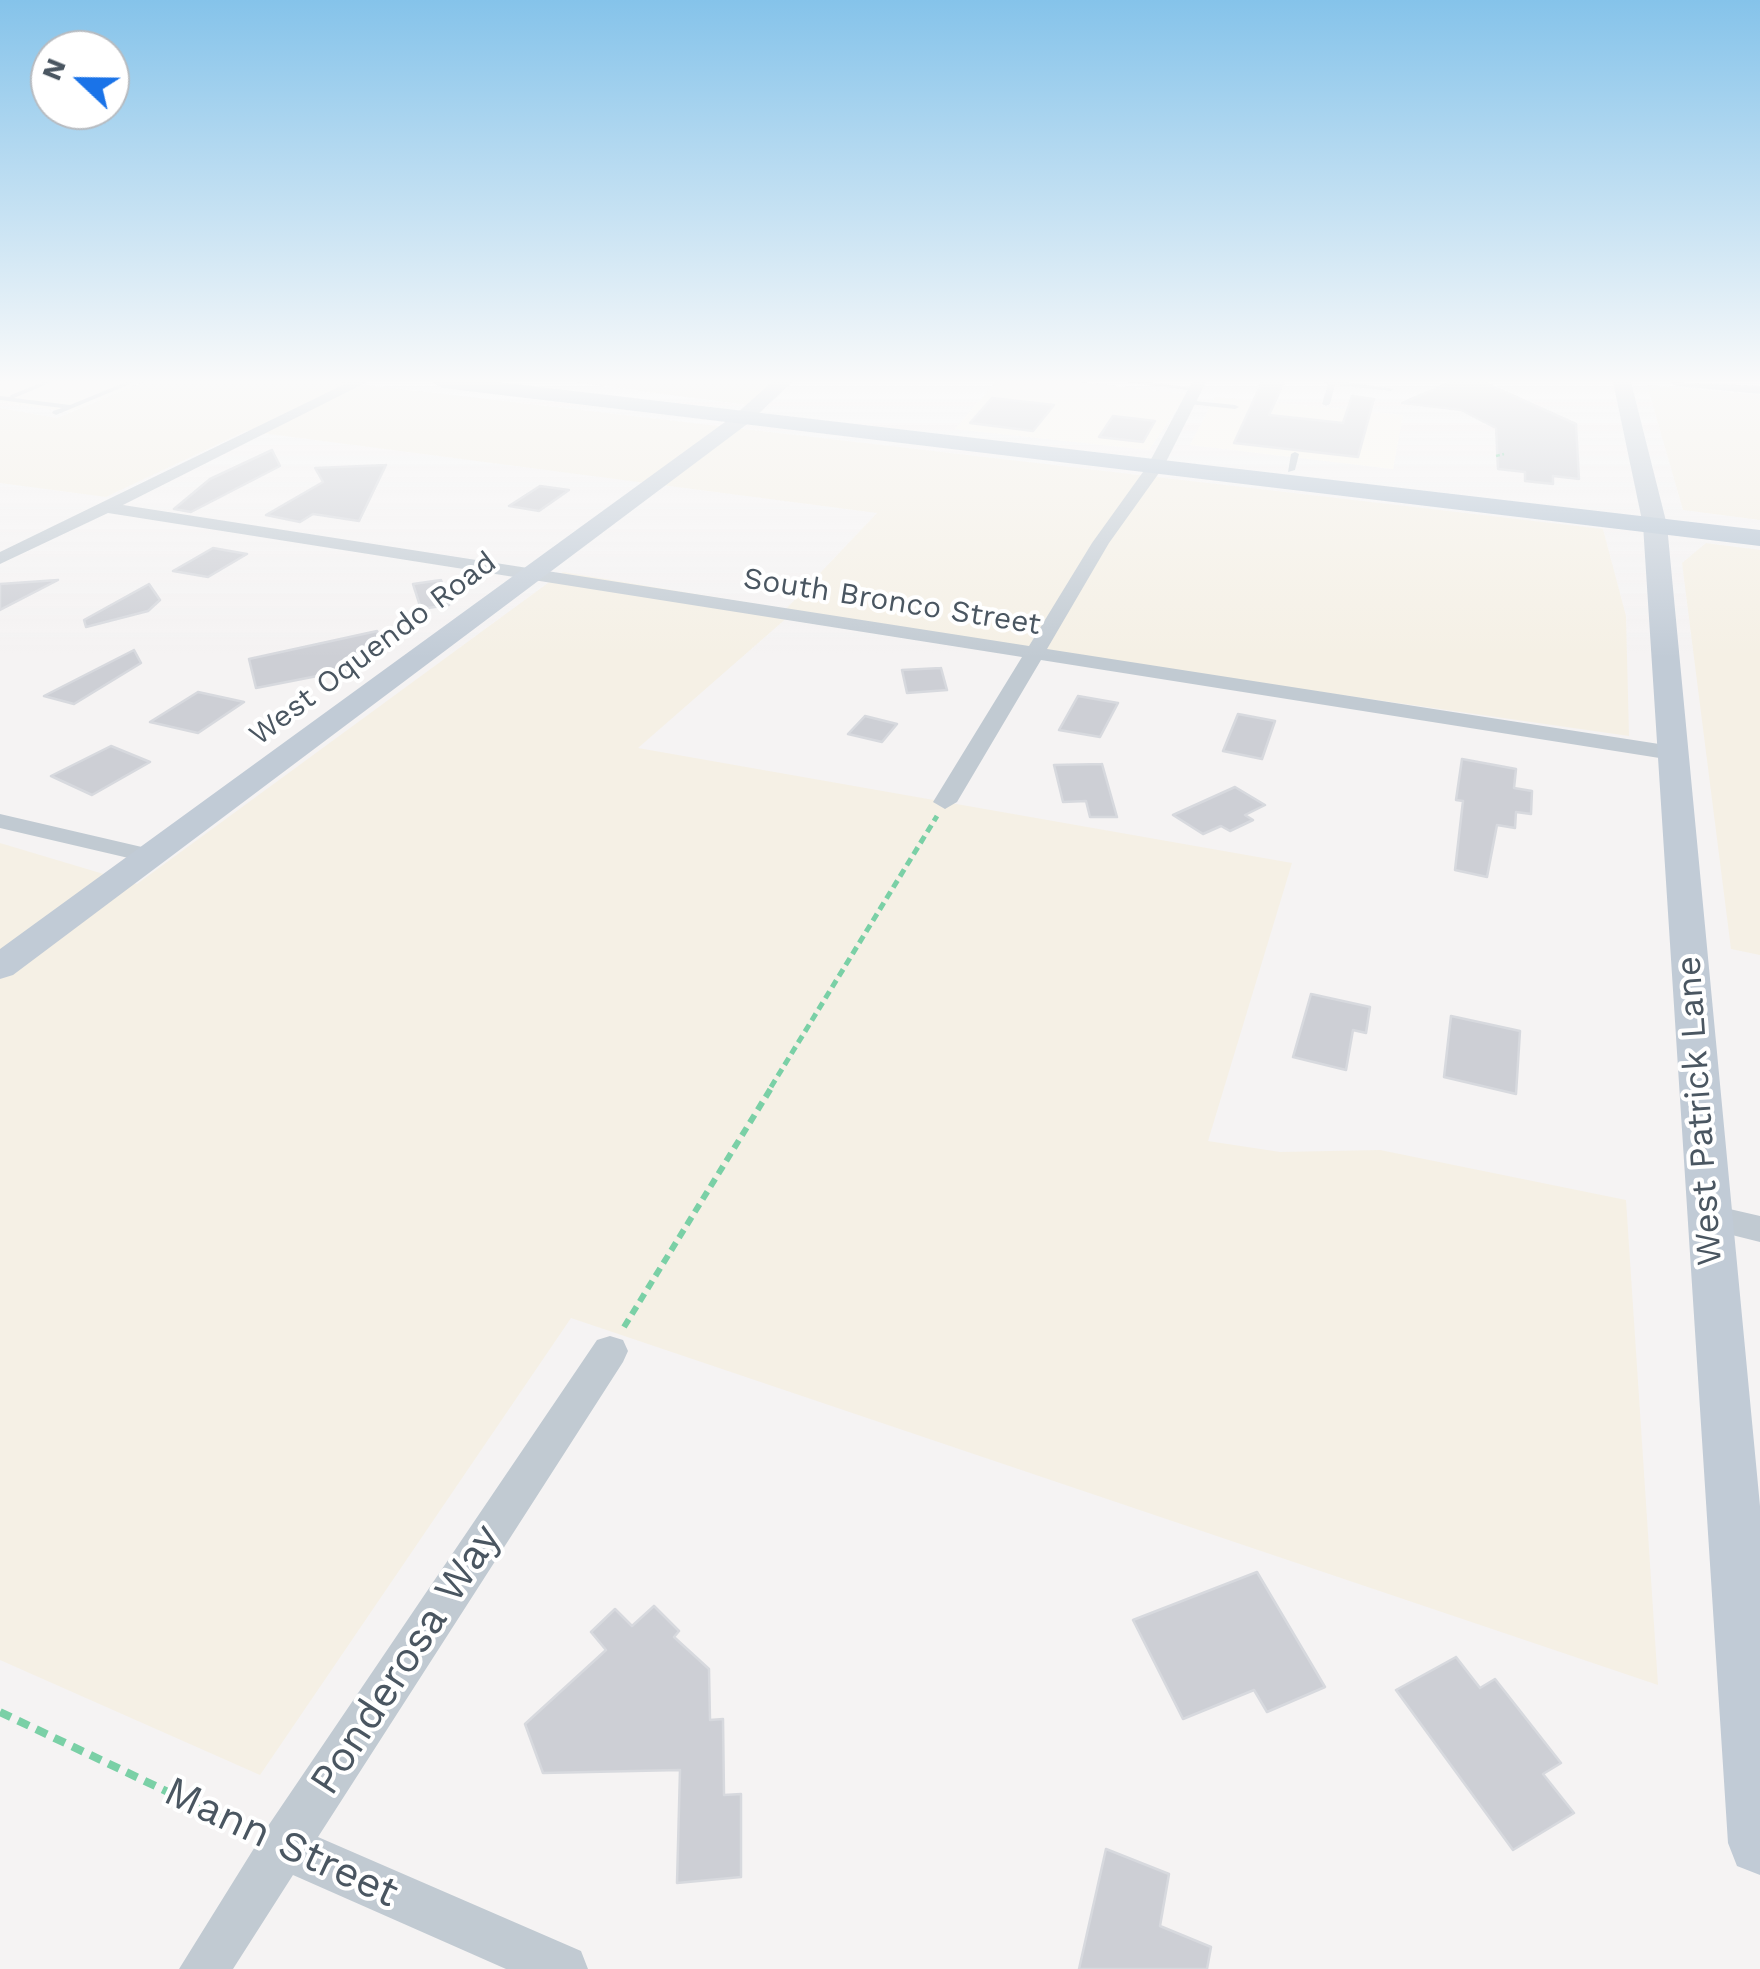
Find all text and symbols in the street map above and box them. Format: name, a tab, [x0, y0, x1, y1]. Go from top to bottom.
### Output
north arrow	[30, 30, 130, 130]
text: N	[34, 54, 73, 85]
street label: West Oquendo Road	[243, 544, 503, 754]
street label: South Bronco Street	[741, 561, 1043, 643]
street label: West Patrick Lane	[1668, 955, 1732, 1267]
street label: Ponderosa Way	[300, 1516, 512, 1804]
street label: Mann Street	[156, 1767, 406, 1919]

